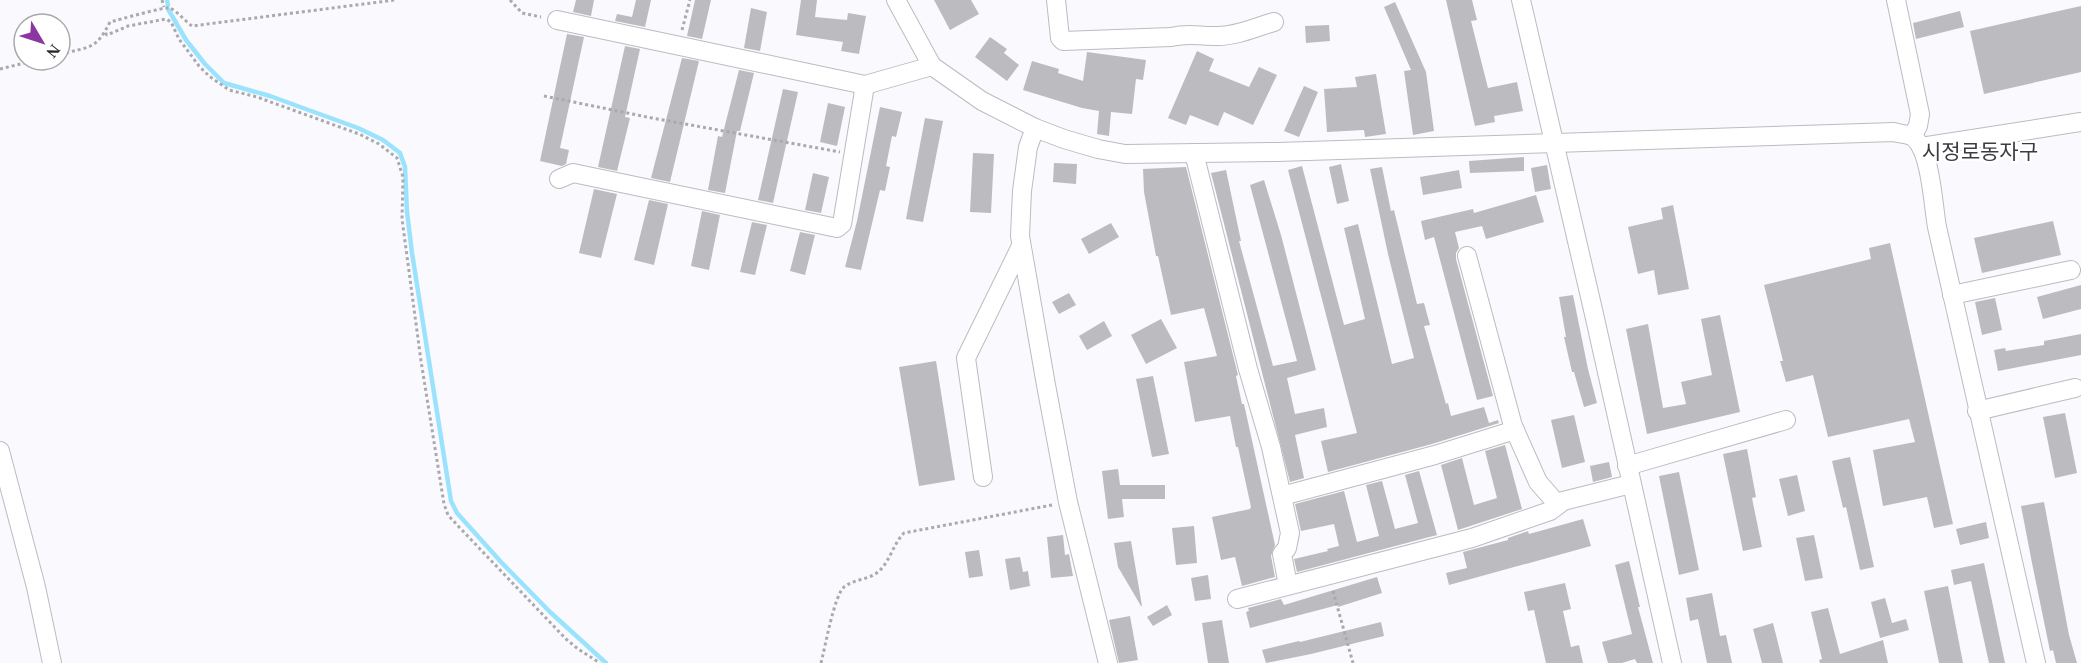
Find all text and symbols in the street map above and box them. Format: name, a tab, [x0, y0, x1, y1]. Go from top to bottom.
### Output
north arrow	[12, 12, 72, 72]
text: N	[43, 41, 64, 61]
district label: 시정로동자구	[1922, 140, 2038, 164]

